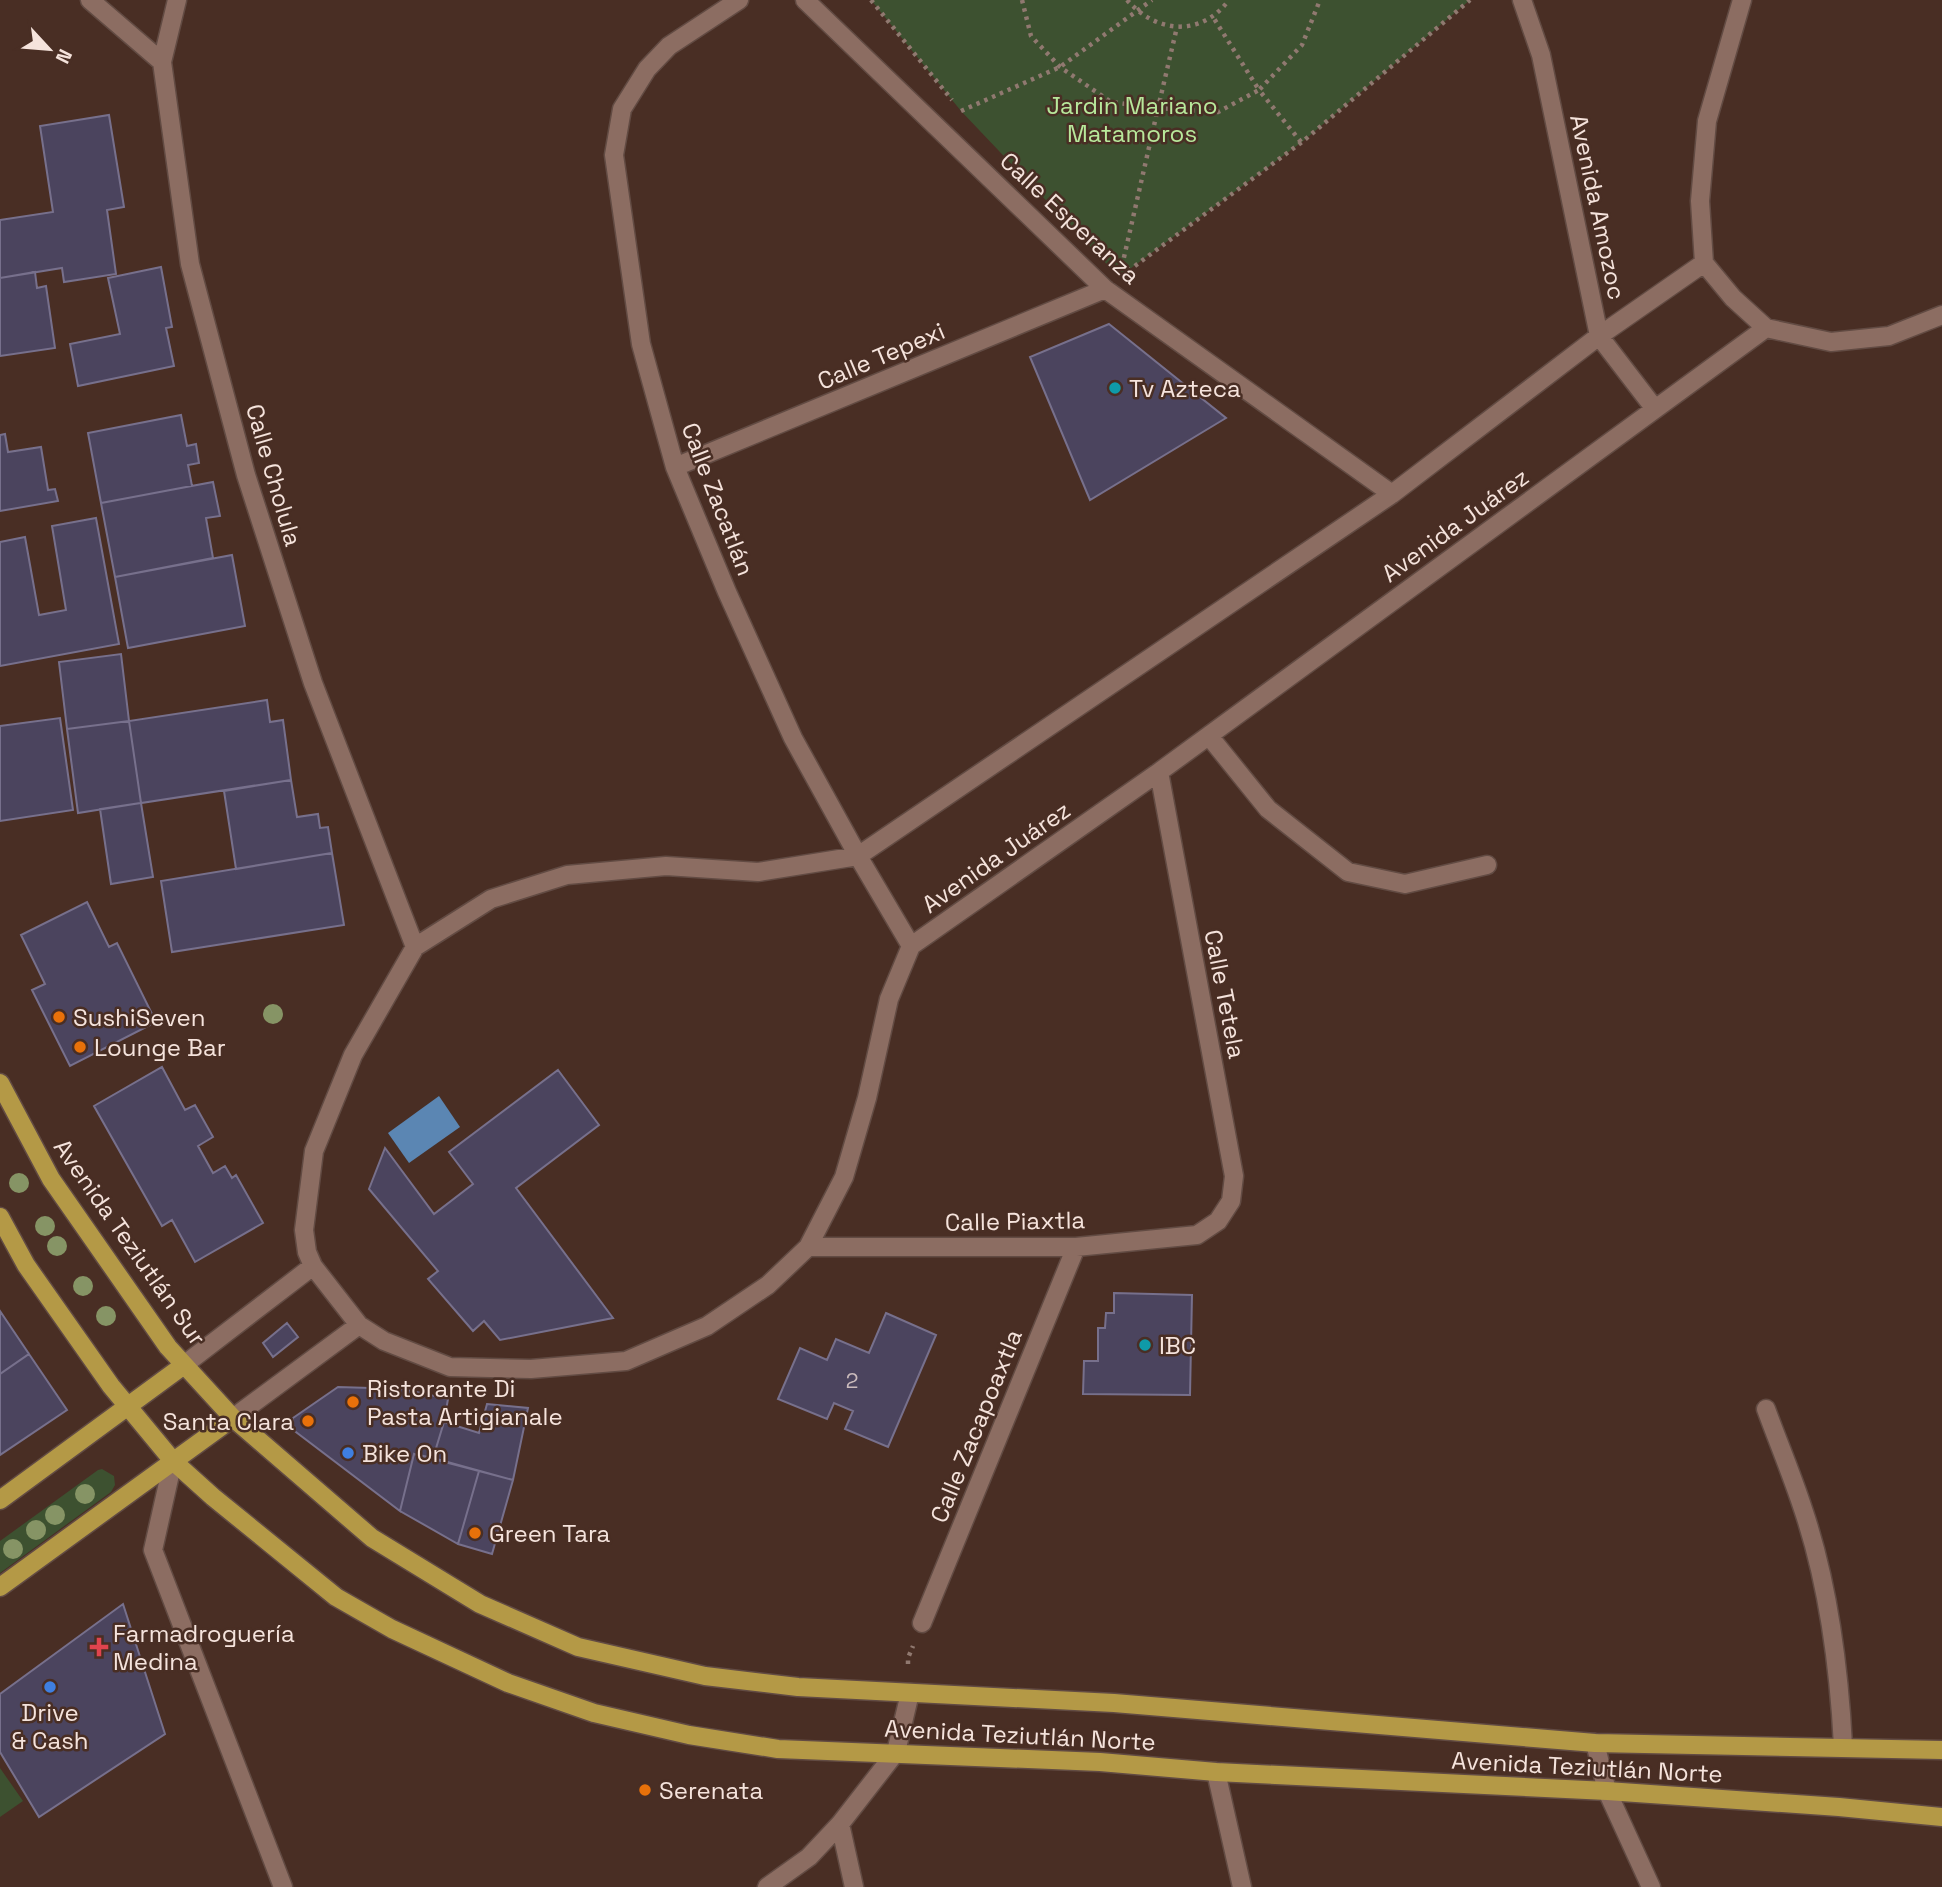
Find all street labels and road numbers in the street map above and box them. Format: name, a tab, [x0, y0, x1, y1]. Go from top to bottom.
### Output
street label: Avenida Amozoc	[1563, 112, 1633, 302]
street label: Calle Esperanza	[993, 145, 1147, 291]
street label: Calle Tepexi	[813, 315, 949, 397]
street label: Calle Cholula	[239, 400, 309, 550]
street label: Calle Zacatlán	[675, 418, 761, 580]
street label: Avenida Juárez	[1375, 461, 1535, 589]
street label: Avenida Juárez	[916, 794, 1076, 920]
street label: Calle Tetela	[1197, 927, 1253, 1061]
street label: Avenida Teziutlán Sur	[47, 1133, 213, 1351]
street label: Calle Piaxtla	[945, 1204, 1086, 1238]
street label: Calle Zacapoaxtla	[923, 1325, 1029, 1527]
street label: Avenida Teziutlán Norte	[884, 1712, 1156, 1758]
street label: Avenida Teziutlán Norte	[1451, 1744, 1723, 1790]

